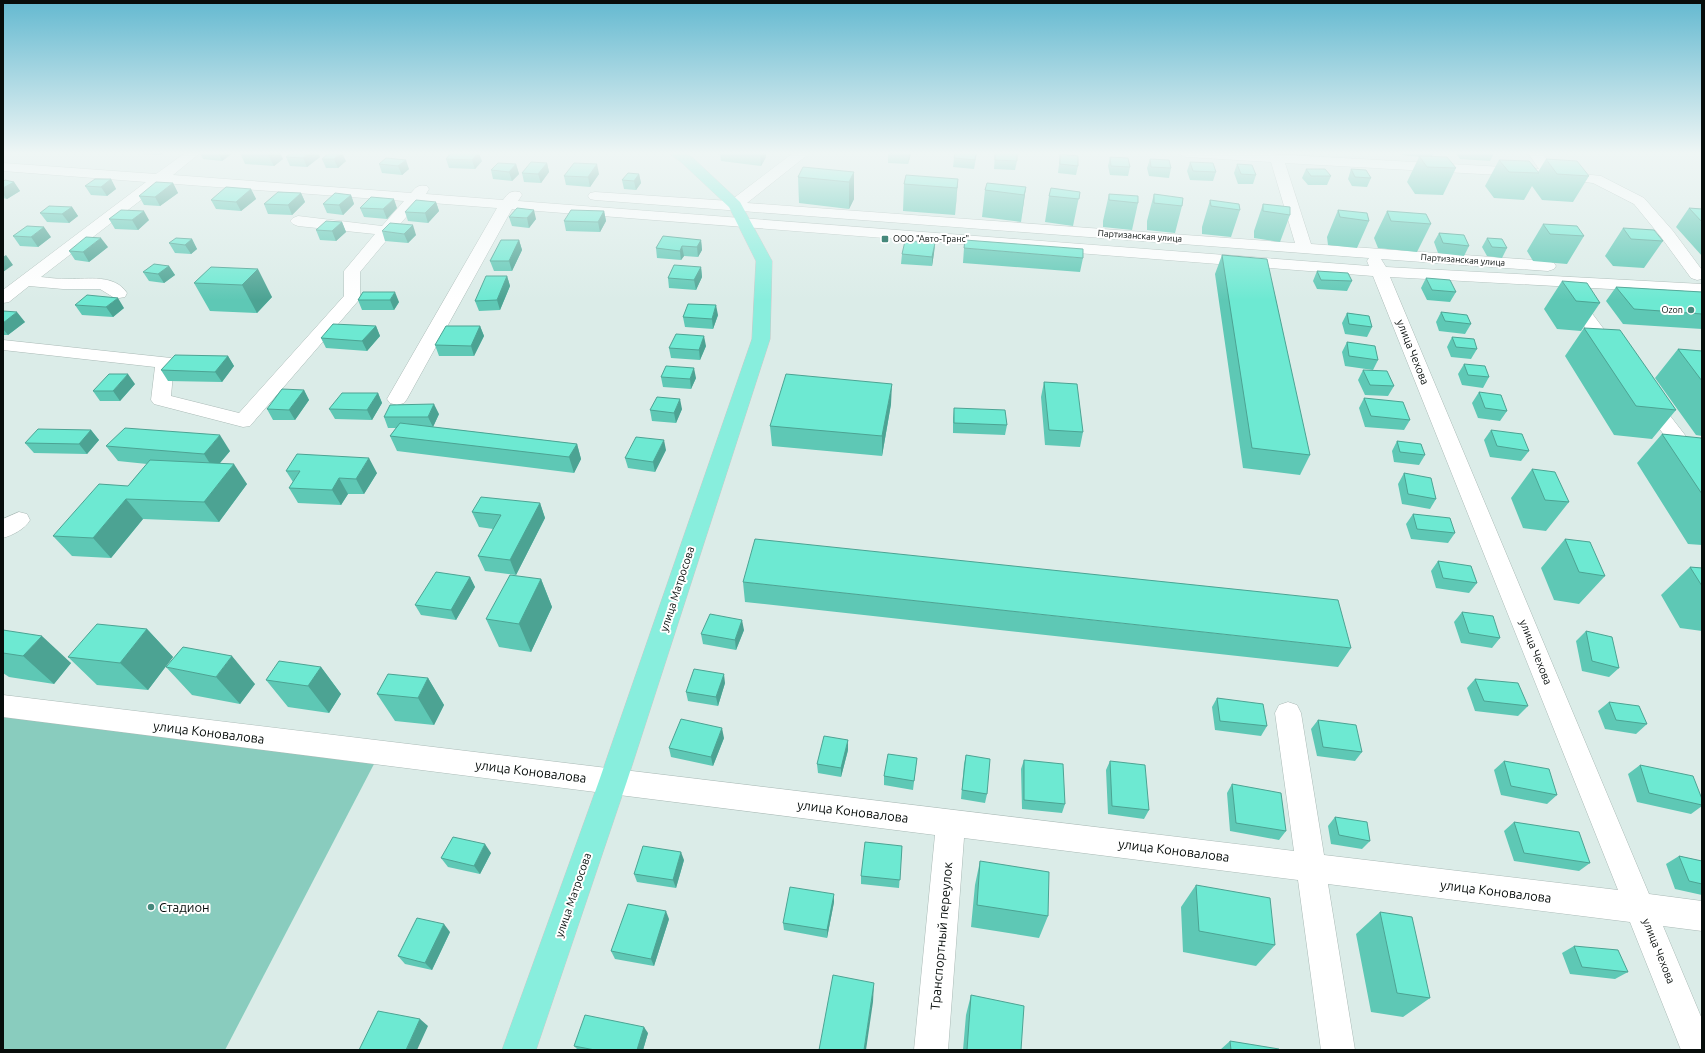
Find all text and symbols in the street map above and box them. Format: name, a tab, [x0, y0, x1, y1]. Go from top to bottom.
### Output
street label: Партизанская улица	[1097, 228, 1183, 244]
marker: ООО "Авто-Транс"	[880, 234, 890, 244]
place label: ООО "Авто-Транс"	[893, 234, 969, 244]
street label: Партизанская улица	[1420, 252, 1506, 268]
place label: Ozon	[1662, 305, 1683, 315]
marker: Ozon	[1686, 305, 1696, 315]
street label: улица Чехова	[1395, 318, 1431, 386]
street label: улица Матросова	[658, 545, 696, 633]
street label: улица Чехова	[1518, 618, 1554, 686]
street label: улица Коновалова	[153, 718, 265, 746]
street label: улица Коновалова	[475, 757, 587, 785]
street label: улица Коновалова	[797, 797, 909, 825]
street label: улица Коновалова	[1118, 836, 1230, 864]
street label: улица Матросова	[553, 851, 593, 939]
street label: Транспортный переулок	[928, 861, 954, 1011]
street label: улица Коновалова	[1440, 877, 1552, 905]
place label: Стадион	[159, 900, 210, 914]
marker: Стадион	[146, 902, 156, 912]
street label: улица Чехова	[1641, 917, 1677, 985]

